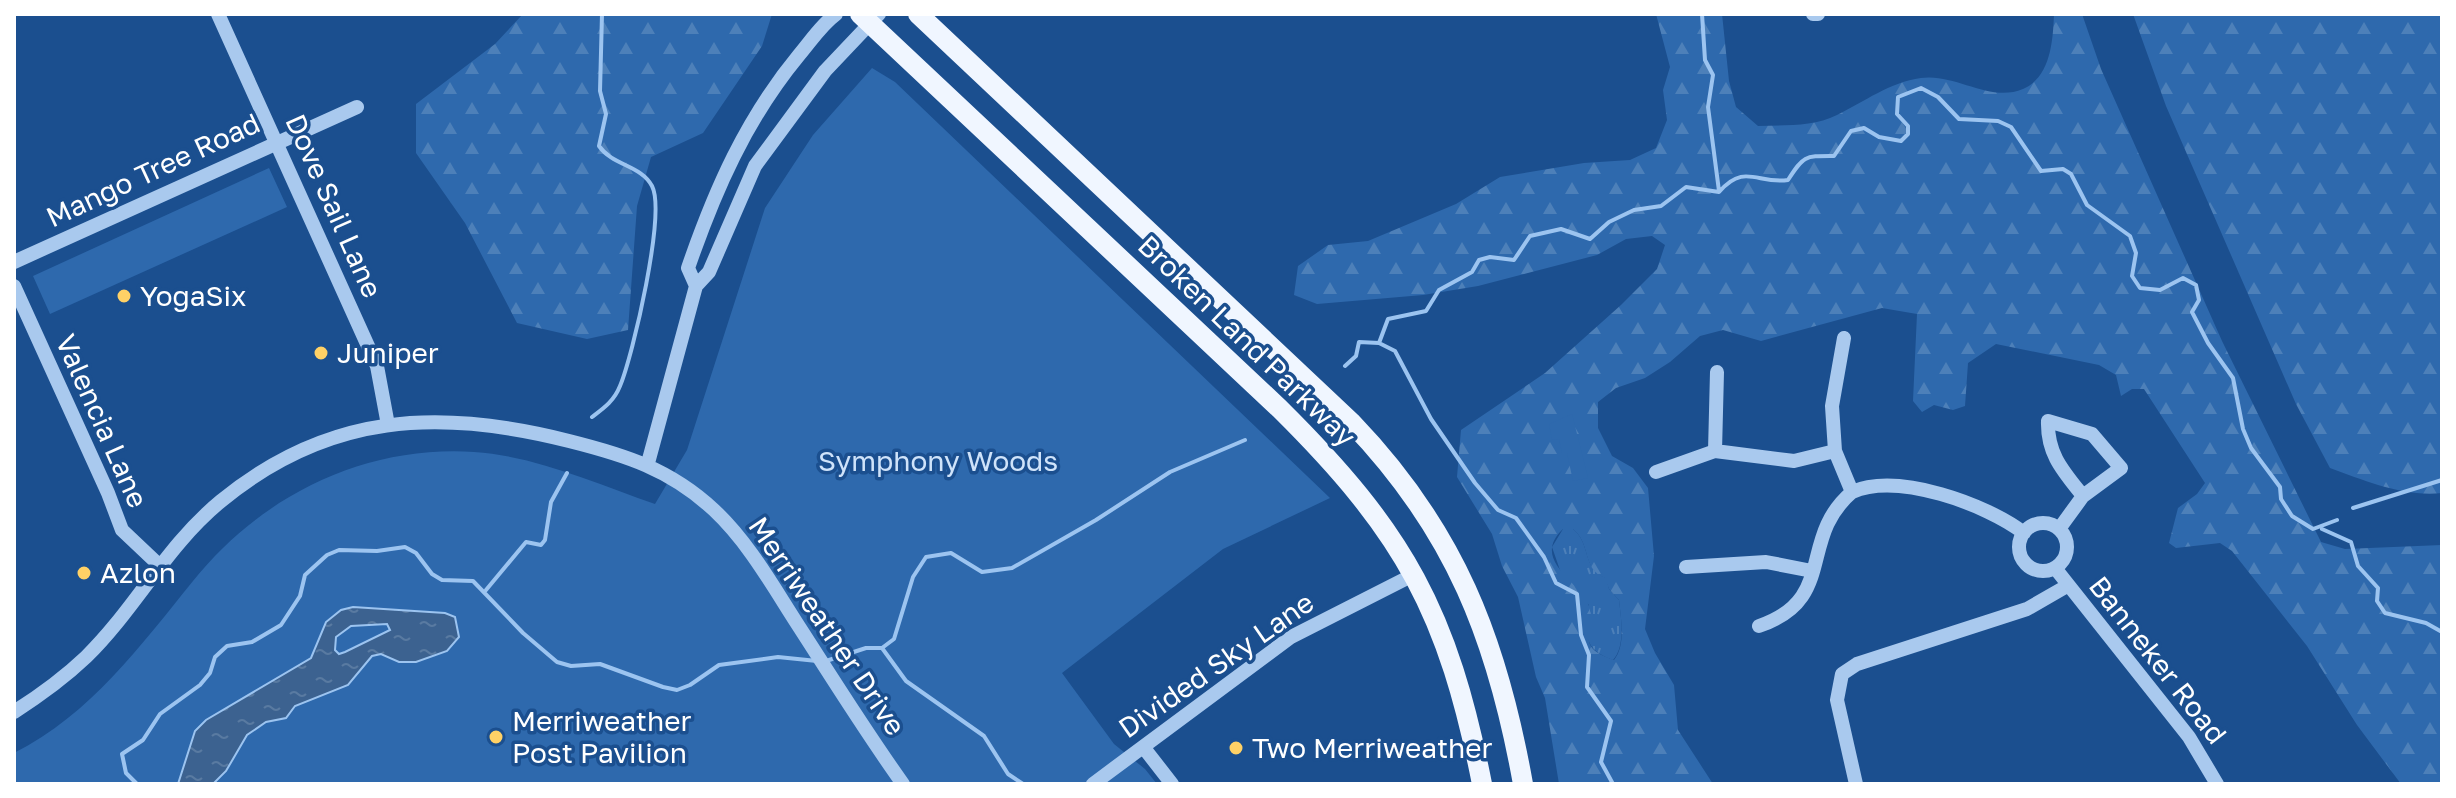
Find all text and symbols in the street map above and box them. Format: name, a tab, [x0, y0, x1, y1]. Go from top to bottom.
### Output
street label: Mango Tree Road	[41, 106, 265, 233]
street label: Dove Sail Lane	[279, 109, 390, 302]
street label: Broken Land Parkway	[1132, 228, 1363, 453]
place label: YogaSix	[140, 279, 246, 312]
marker: YogaSix	[115, 287, 133, 305]
street label: Valencia Lane	[50, 329, 155, 513]
place label: Juniper	[337, 336, 439, 369]
marker: Juniper	[312, 344, 330, 362]
park label: Symphony Woods	[818, 444, 1058, 477]
street label: Merriweather Drive	[742, 510, 913, 741]
place label: Azlon	[100, 556, 176, 589]
marker: Azlon	[75, 564, 93, 582]
street label: Banneker Road	[2083, 569, 2234, 750]
street label: Divided Sky Lane	[1112, 585, 1319, 744]
place label: Merriweather Post Pavilion	[512, 704, 692, 769]
marker: Merriweather Post Pavilion	[487, 728, 505, 746]
place label: Two Merriweather	[1252, 731, 1493, 764]
marker: Two Merriweather	[1227, 739, 1245, 757]

